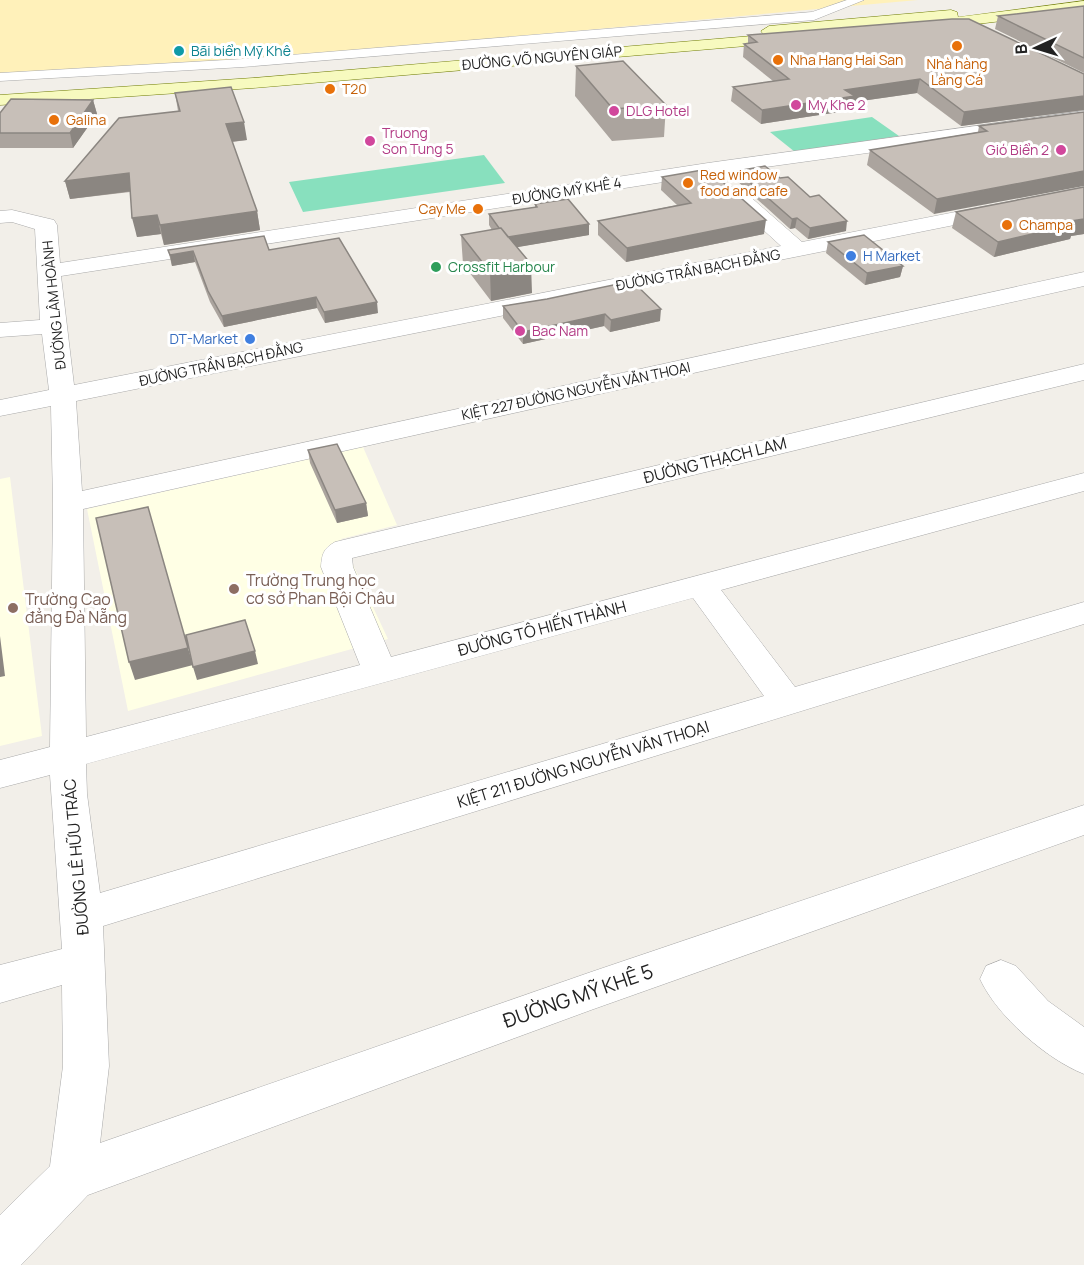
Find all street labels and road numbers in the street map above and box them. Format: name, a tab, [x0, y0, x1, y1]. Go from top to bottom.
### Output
street label: ĐƯỜNG VÕ NGUYÊN GIÁP	[461, 41, 623, 74]
street label: ĐƯỜNG MỸ KHÊ 4	[511, 172, 623, 209]
street label: ĐƯỜNG LÂM HOÀNH	[37, 240, 70, 370]
street label: ĐƯỜNG TRẦN BẠCH ĐẰNG	[614, 243, 782, 295]
street label: ĐƯỜNG TRẦN BẠCH ĐẰNG	[137, 336, 305, 390]
street label: KIỆT 227 ĐƯỜNG NGUYỄN VĂN THOẠI	[459, 356, 692, 424]
street label: ĐƯỜNG THẠCH LAM	[641, 432, 789, 488]
street label: ĐƯỜNG TÔ HIẾN THÀNH	[455, 594, 629, 661]
street label: KIỆT 211 ĐƯỜNG NGUYỄN VĂN THOẠI	[454, 714, 712, 813]
street label: ĐƯỜNG LÊ HỮU TRÁC	[58, 778, 94, 936]
street label: ĐƯỜNG MỸ KHÊ 5	[499, 957, 657, 1034]

